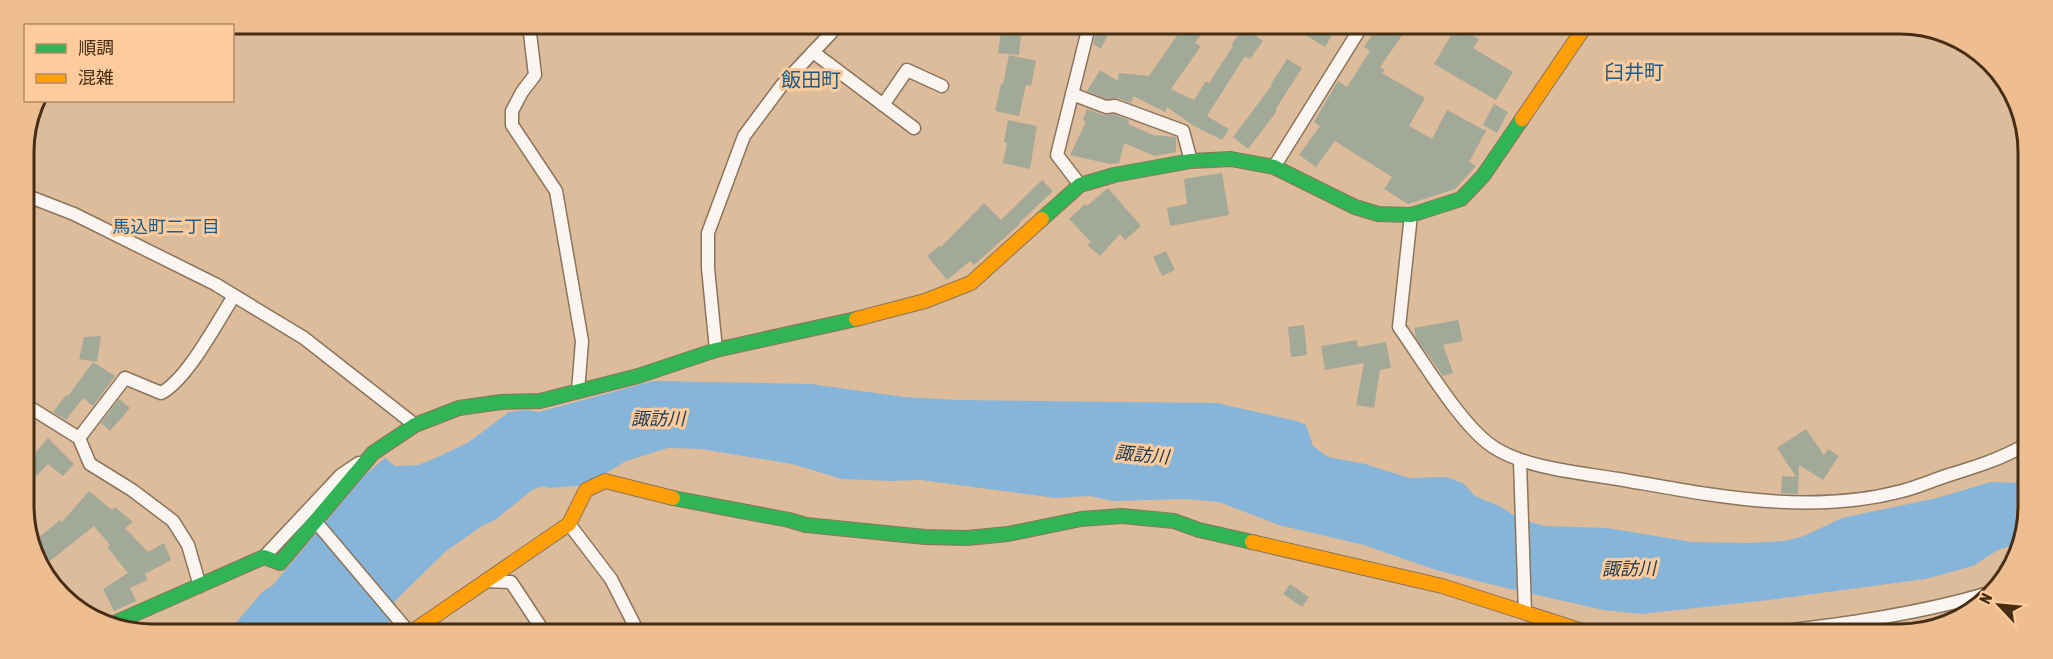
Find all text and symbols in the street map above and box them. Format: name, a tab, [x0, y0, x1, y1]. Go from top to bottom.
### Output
legend	[24, 24, 234, 102]
text: 順調	[78, 37, 114, 58]
district label: 臼井町	[1604, 60, 1664, 83]
text: 混雑	[78, 67, 114, 88]
district label: 飯田町	[781, 68, 841, 91]
district label: 馬込町二丁目	[112, 216, 220, 237]
water label: 諏訪川	[631, 408, 687, 429]
water label: 諏訪川	[1114, 442, 1172, 467]
water label: 諏訪川	[1602, 557, 1658, 579]
north arrow	[1969, 575, 2029, 635]
text: N	[1975, 590, 1996, 607]

